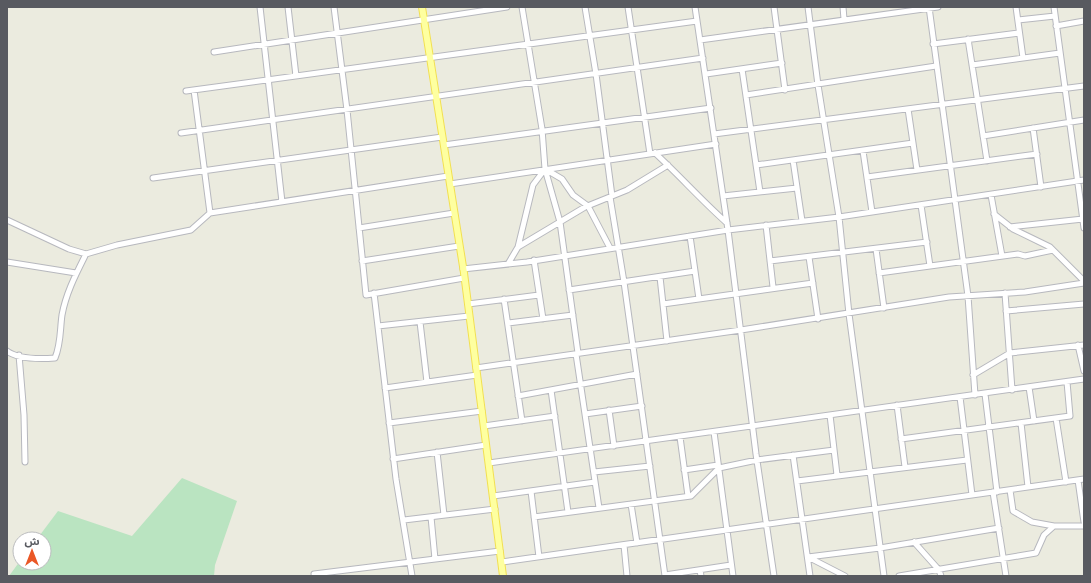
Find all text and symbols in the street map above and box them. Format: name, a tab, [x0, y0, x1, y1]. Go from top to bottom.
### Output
north arrow	[12, 531, 52, 571]
text: ش	[24, 533, 40, 548]

